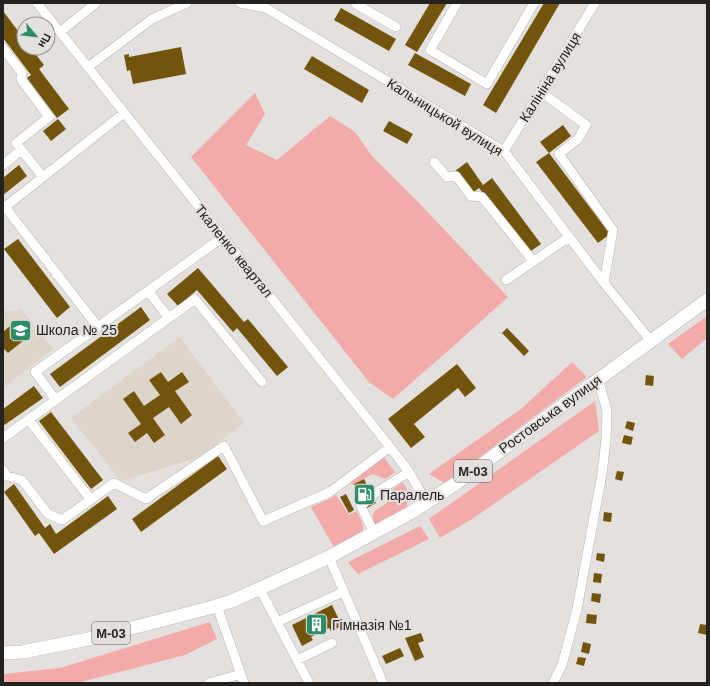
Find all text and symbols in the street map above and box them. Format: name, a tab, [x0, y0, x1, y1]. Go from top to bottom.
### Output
north arrow	[16, 16, 56, 56]
street label: Калініна вулиця	[516, 29, 584, 125]
text: Пн	[36, 31, 54, 50]
street label: Кальницькой вулиця	[384, 75, 506, 159]
street label: Ткаленко квартал	[192, 201, 276, 301]
school or university icon: Школа № 25	[7, 317, 33, 343]
place label: Школа № 25	[36, 322, 117, 338]
street label: Ростовська вулиця	[496, 371, 604, 457]
road number: М-03	[454, 460, 492, 482]
fuel station icon: Паралель	[352, 482, 378, 508]
place label: Паралель	[380, 487, 444, 503]
building icon: Гімназія №1	[304, 612, 330, 638]
place label: Гімназія №1	[332, 617, 412, 633]
road number: М-03	[92, 622, 130, 644]

